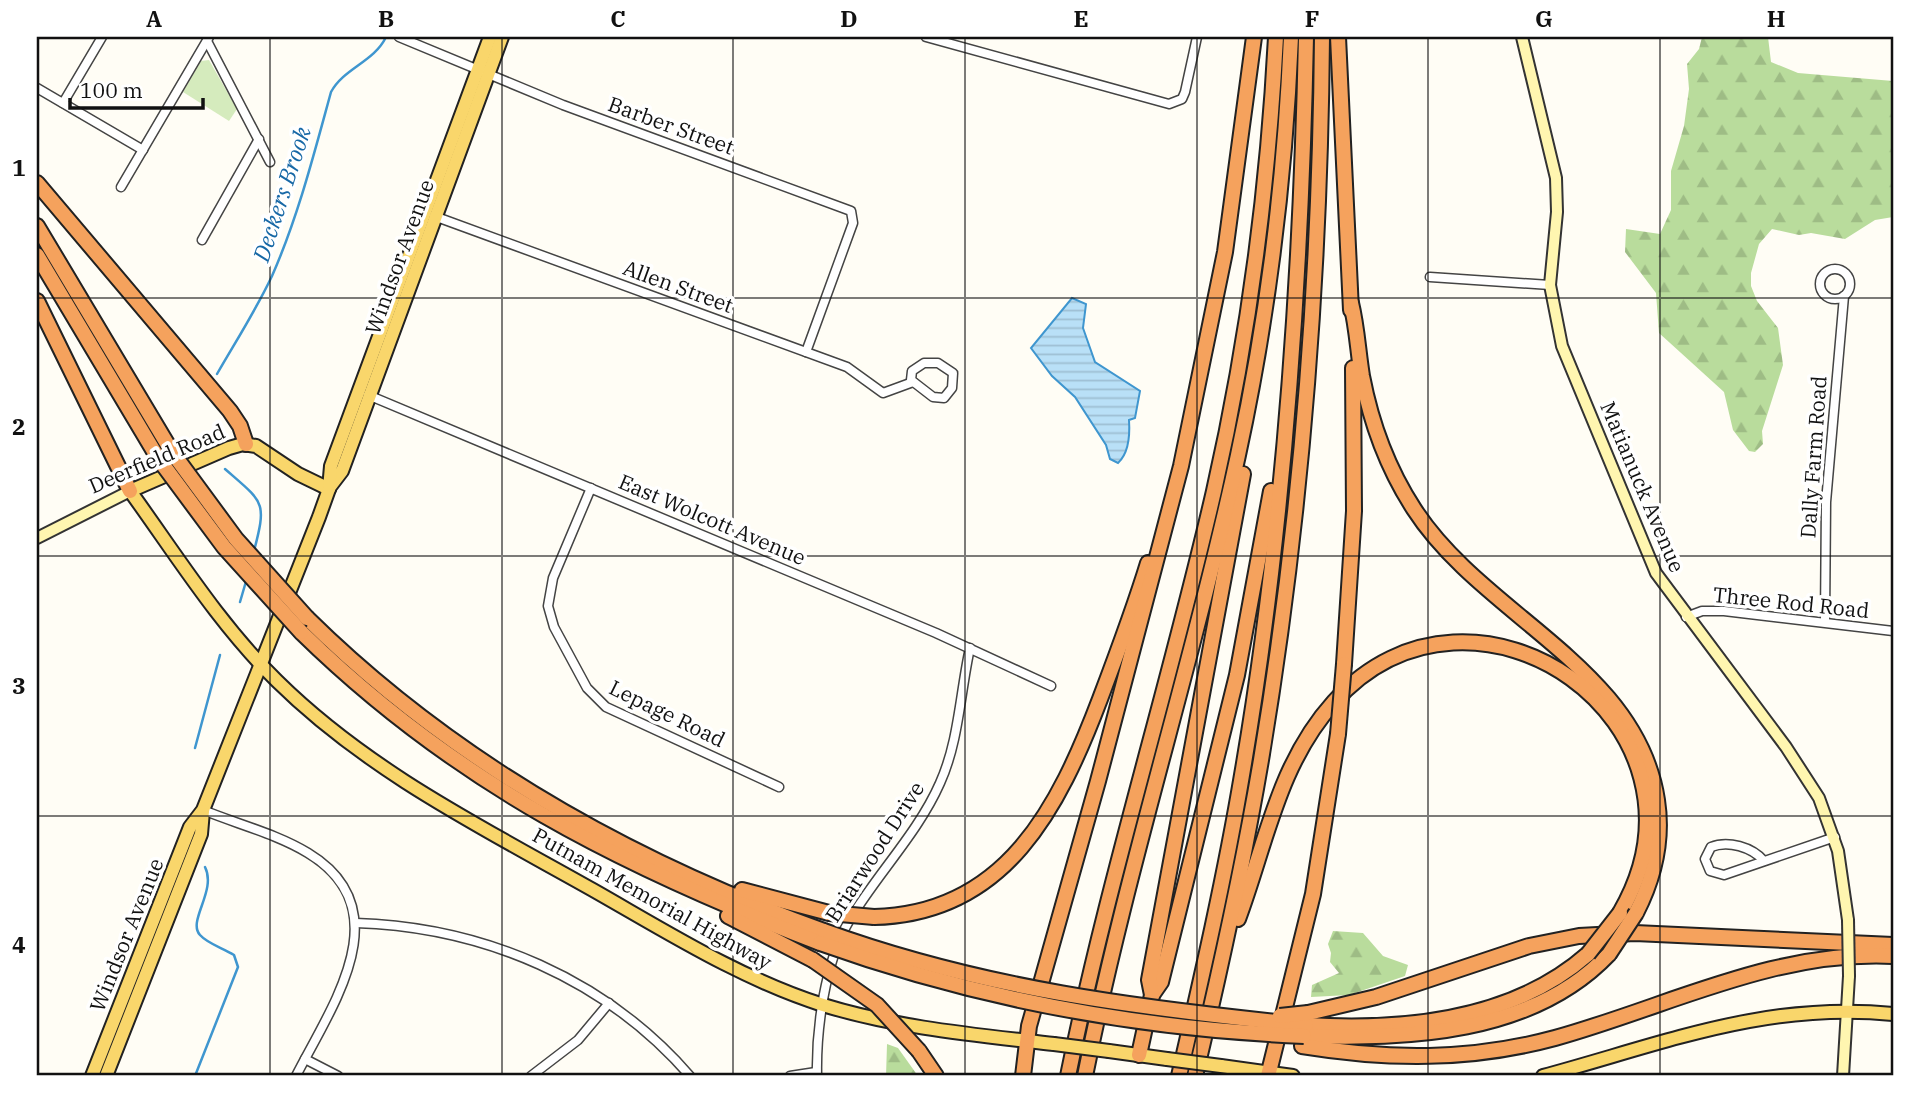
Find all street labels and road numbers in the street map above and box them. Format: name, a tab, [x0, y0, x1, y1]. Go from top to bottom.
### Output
street label: Barber Street	[605, 89, 738, 161]
street label: Windsor Avenue	[358, 175, 440, 338]
street label: Allen Street	[619, 253, 737, 319]
street label: Dally Farm Road	[1793, 374, 1833, 539]
street label: Matianuck Avenue	[1594, 397, 1692, 576]
street label: Deerfield Road	[84, 417, 229, 499]
street label: East Wolcott Avenue	[615, 467, 810, 571]
street label: Three Rod Road	[1712, 580, 1871, 624]
street label: Lepage Road	[605, 673, 730, 753]
street label: Briarwood Drive	[818, 776, 930, 927]
street label: Putnam Memorial Highway	[528, 821, 778, 976]
street label: Windsor Avenue	[83, 854, 170, 1015]

